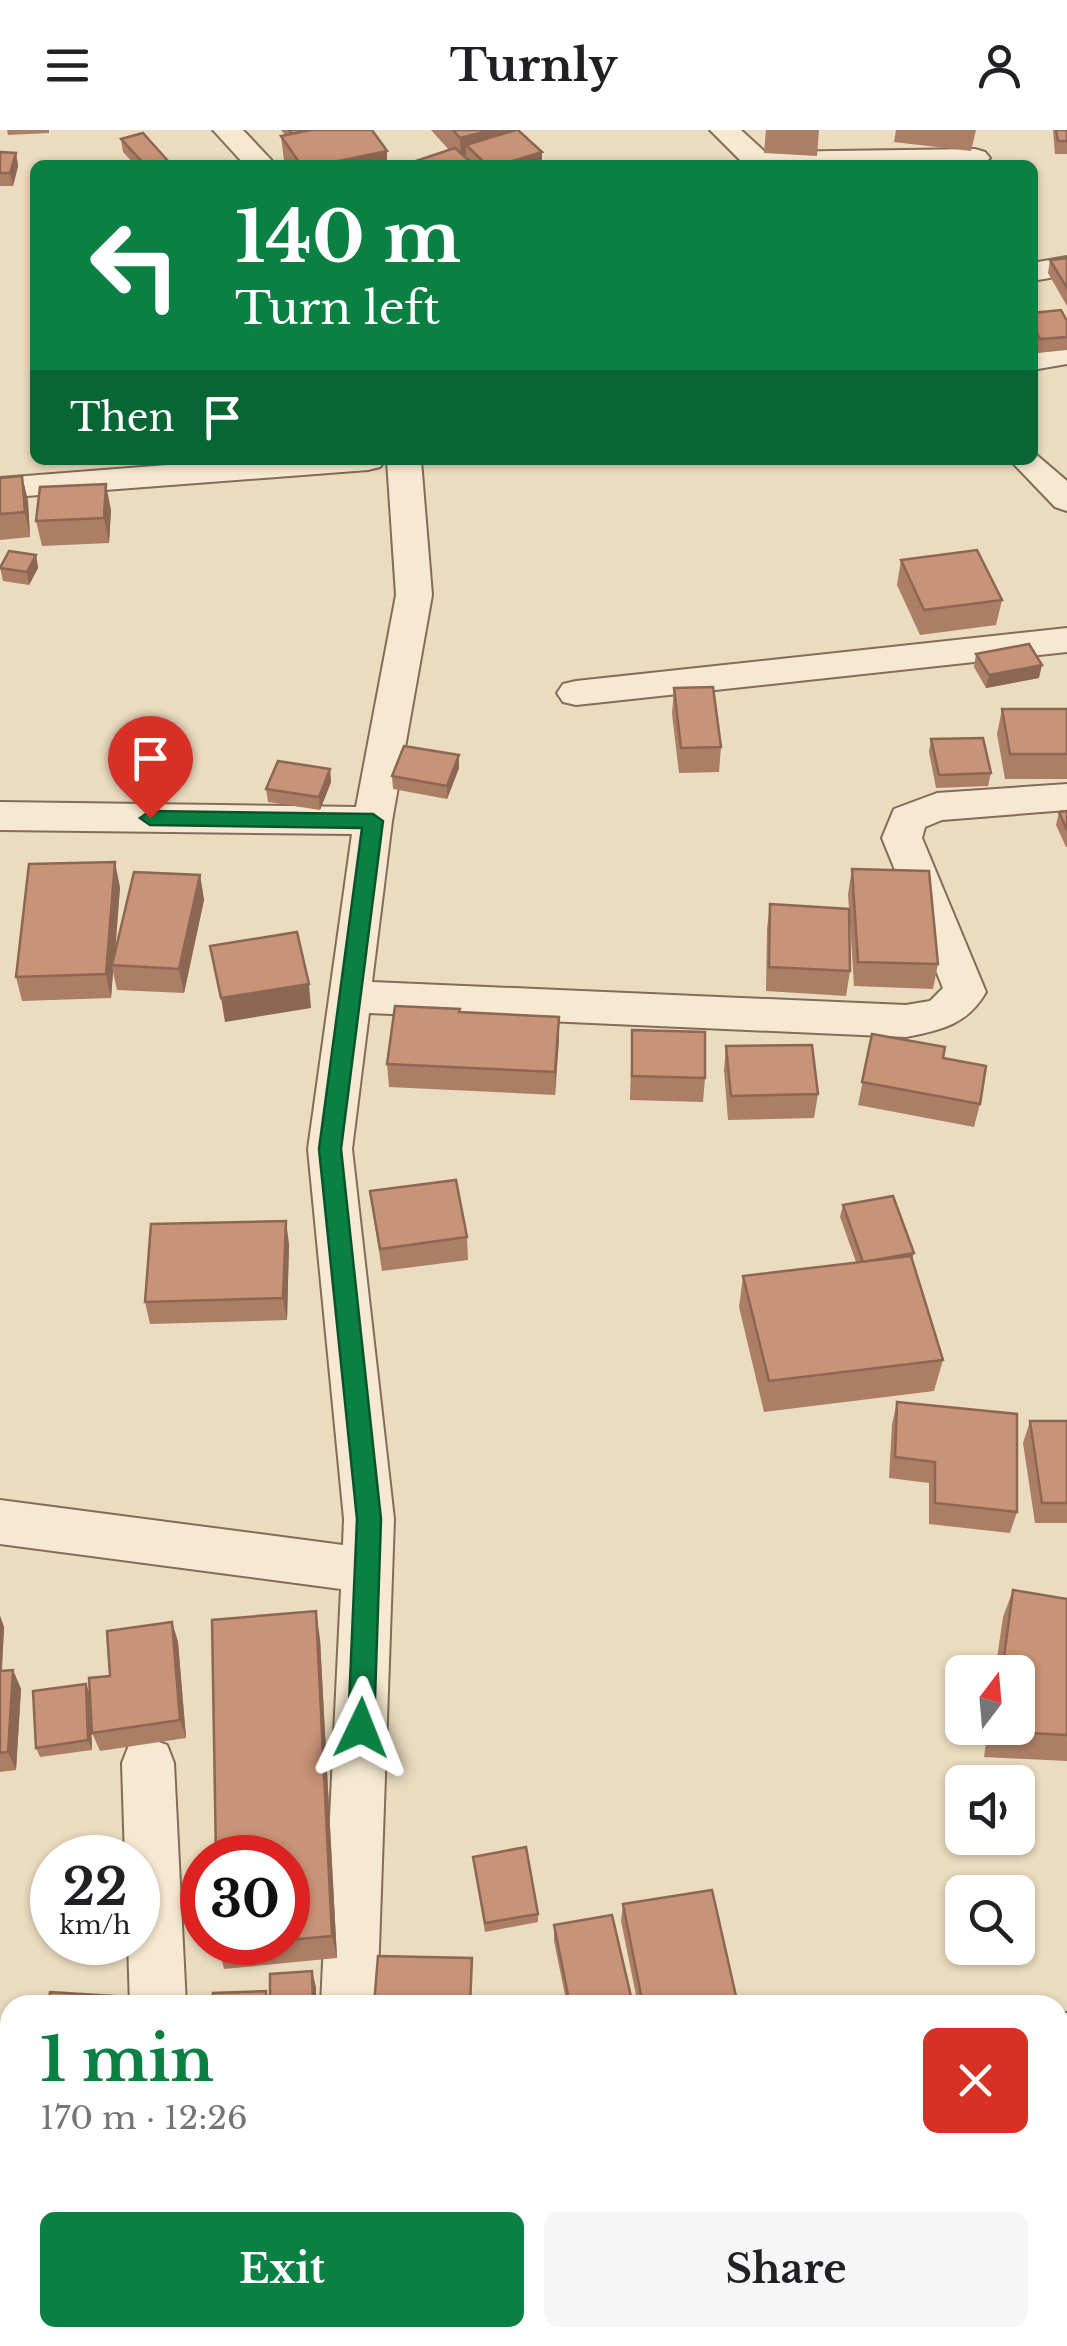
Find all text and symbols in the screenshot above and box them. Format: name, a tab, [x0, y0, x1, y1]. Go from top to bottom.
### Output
text: Turnly	[450, 37, 617, 93]
icon: menu	[40, 38, 95, 93]
icon: person	[972, 38, 1027, 93]
text: 140 m	[235, 194, 461, 281]
icon: left	[70, 200, 200, 330]
text: Turn left	[235, 280, 440, 336]
icon: arrive	[195, 390, 250, 445]
text: Then	[70, 394, 175, 441]
pin	[108, 716, 193, 819]
icon: arrive	[123, 731, 178, 786]
north arrow	[945, 1655, 1035, 1745]
map controls	[945, 1655, 1035, 1965]
position arrow	[309, 1676, 413, 1780]
button: sound	[945, 1765, 1035, 1855]
speed limit sign: 30	[180, 1835, 310, 1965]
text: 22	[62, 1856, 128, 1919]
button: search	[945, 1875, 1035, 1965]
text: km/h	[60, 1910, 130, 1941]
text: 1 min	[40, 2023, 214, 2097]
button: close	[923, 2028, 1028, 2133]
text: 170 m · 12:26	[40, 2098, 248, 2138]
button: Exit	[40, 2212, 524, 2327]
button: Share	[544, 2212, 1028, 2327]

